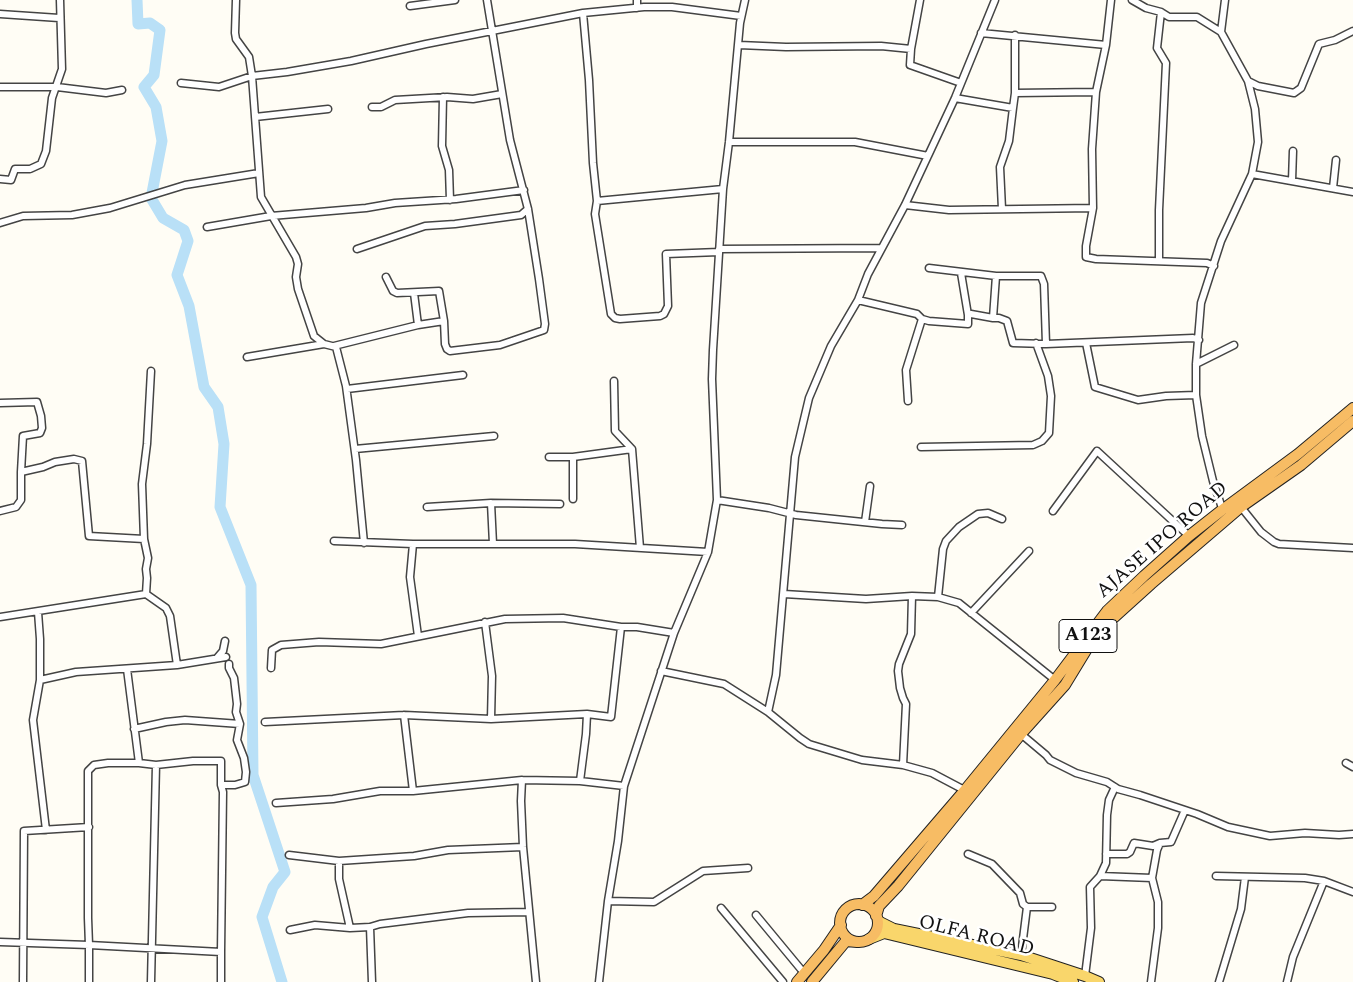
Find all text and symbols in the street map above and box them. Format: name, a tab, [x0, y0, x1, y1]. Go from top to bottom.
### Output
street label: AJASE IPO ROAD	[1092, 477, 1234, 605]
road number: A123	[1059, 620, 1117, 652]
street label: OLFA ROAD	[916, 911, 1036, 963]

